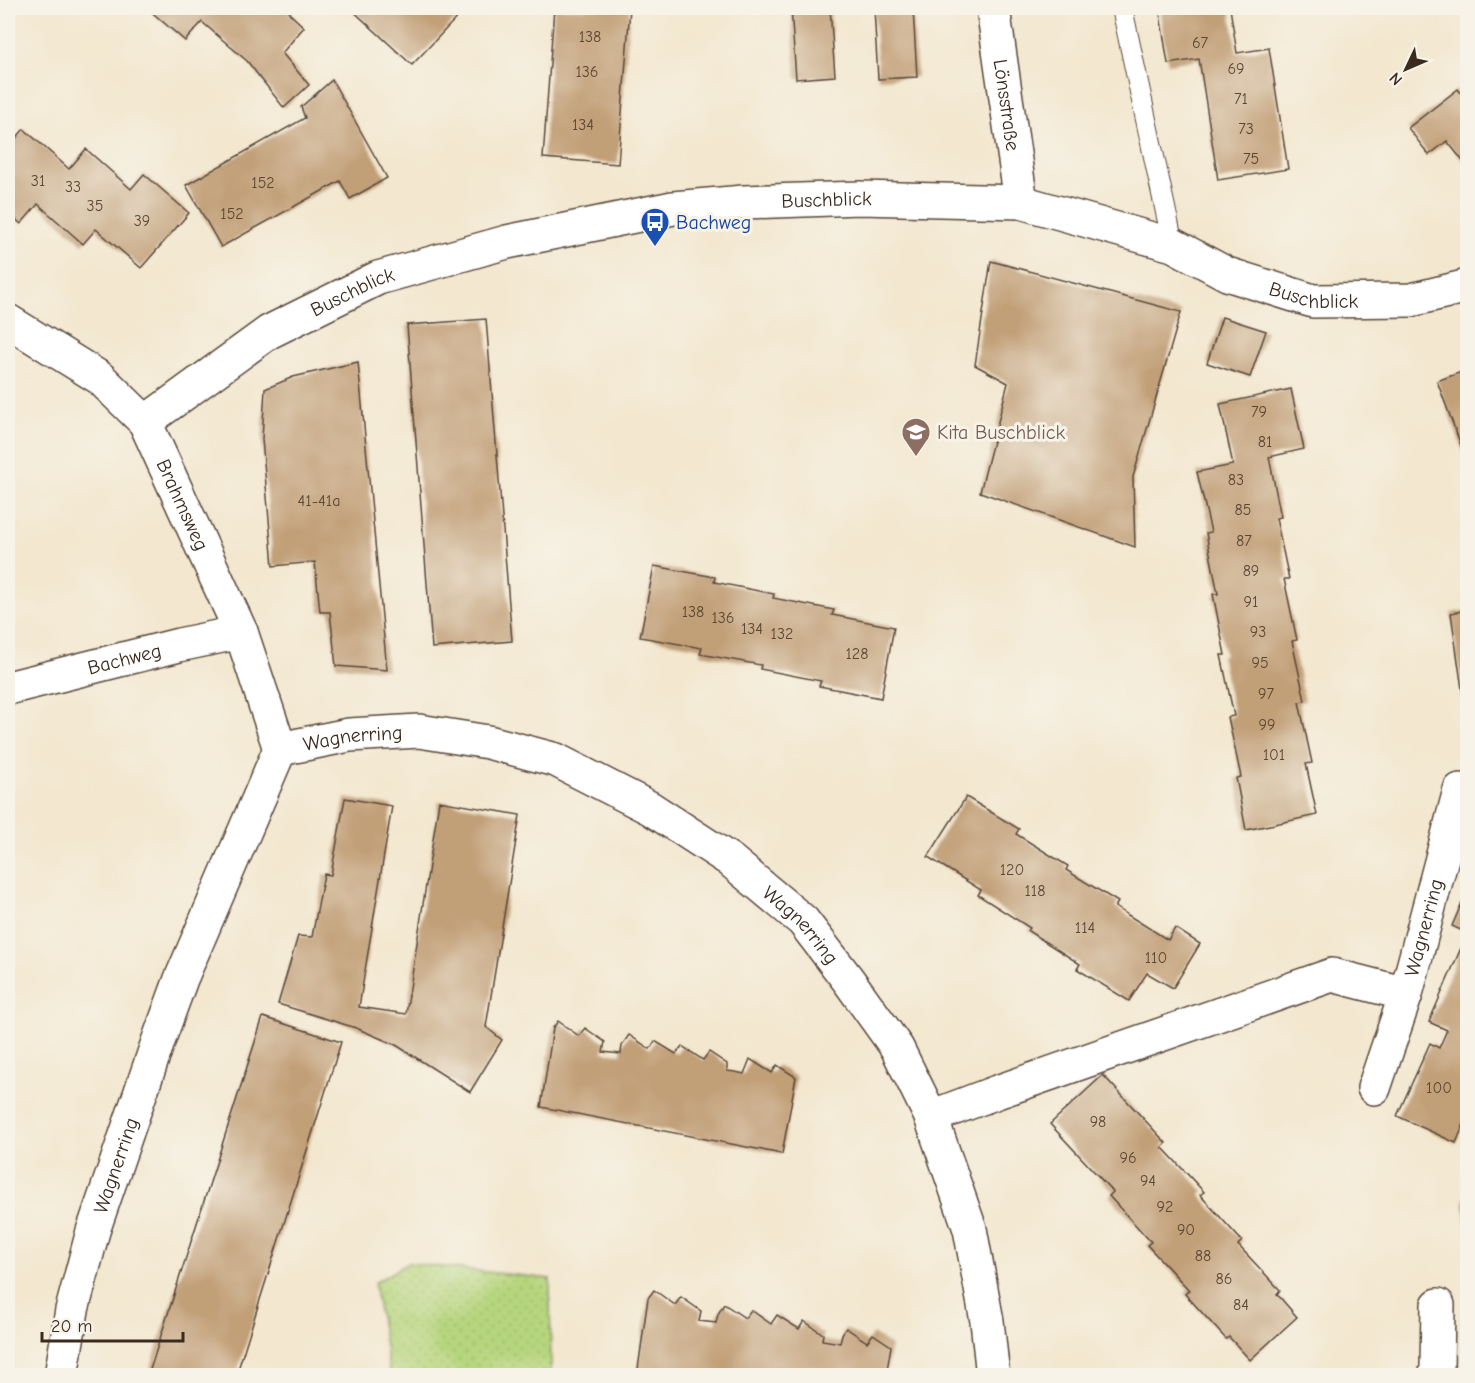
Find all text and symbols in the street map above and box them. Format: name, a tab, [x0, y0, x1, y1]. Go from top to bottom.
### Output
house number: 138	[579, 28, 601, 46]
house number: 67	[1192, 34, 1209, 52]
north arrow	[1376, 39, 1436, 99]
street label: Lönsstraße	[989, 58, 1025, 152]
house number: 69	[1227, 60, 1245, 78]
house number: 136	[575, 63, 599, 81]
text: N	[1386, 69, 1406, 89]
house number: 71	[1234, 90, 1248, 108]
house number: 134	[572, 116, 594, 134]
house number: 73	[1238, 120, 1254, 138]
house number: 75	[1243, 150, 1259, 168]
house number: 31	[31, 172, 45, 190]
house number: 152	[251, 174, 275, 192]
house number: 33	[65, 178, 81, 196]
street label: Buschblick	[781, 186, 872, 212]
house number: 35	[87, 197, 103, 215]
house number: 152	[220, 205, 244, 223]
bus stop icon: Bachweg	[639, 206, 671, 248]
place label: Bachweg	[676, 211, 751, 234]
house number: 39	[134, 212, 150, 230]
street label: Buschblick	[307, 262, 397, 321]
street label: Buschblick	[1266, 277, 1359, 313]
house number: 79	[1251, 403, 1267, 421]
school or university icon: Kita Buschblick	[900, 416, 932, 458]
place label: Kita Buschblick	[937, 421, 1065, 444]
house number: 81	[1258, 433, 1272, 451]
street label: Brahmsweg	[152, 455, 214, 554]
house number: 83	[1228, 471, 1244, 489]
house number: 41-41a	[298, 492, 340, 510]
house number: 85	[1235, 501, 1251, 519]
house number: 87	[1236, 532, 1252, 550]
house number: 89	[1243, 562, 1259, 580]
house number: 91	[1244, 593, 1258, 611]
house number: 138	[682, 603, 704, 621]
house number: 136	[711, 609, 735, 627]
house number: 134	[741, 620, 763, 638]
house number: 93	[1250, 623, 1266, 641]
house number: 132	[771, 625, 793, 643]
street label: Bachweg	[85, 638, 164, 679]
house number: 128	[846, 645, 868, 663]
house number: 95	[1251, 654, 1269, 672]
house number: 97	[1258, 685, 1274, 703]
house number: 99	[1259, 716, 1276, 734]
street label: Wagnerring	[301, 720, 403, 756]
house number: 101	[1263, 746, 1285, 764]
house number: 120	[1000, 861, 1024, 879]
street label: Wagnerring	[1400, 876, 1448, 979]
street label: Wagnerring	[758, 881, 843, 969]
house number: 118	[1025, 882, 1045, 900]
house number: 114	[1075, 919, 1095, 937]
house number: 110	[1145, 949, 1167, 967]
house number: 100	[1426, 1079, 1452, 1097]
house number: 98	[1090, 1113, 1106, 1131]
street label: Wagnerring	[88, 1114, 143, 1217]
house number: 96	[1119, 1149, 1137, 1167]
house number: 94	[1140, 1172, 1156, 1190]
house number: 92	[1157, 1198, 1173, 1216]
house number: 90	[1177, 1221, 1195, 1239]
house number: 88	[1195, 1247, 1211, 1265]
house number: 86	[1216, 1270, 1232, 1288]
house number: 84	[1233, 1296, 1249, 1314]
scale bar	[42, 1305, 183, 1343]
text: 20 m	[51, 1316, 92, 1337]

